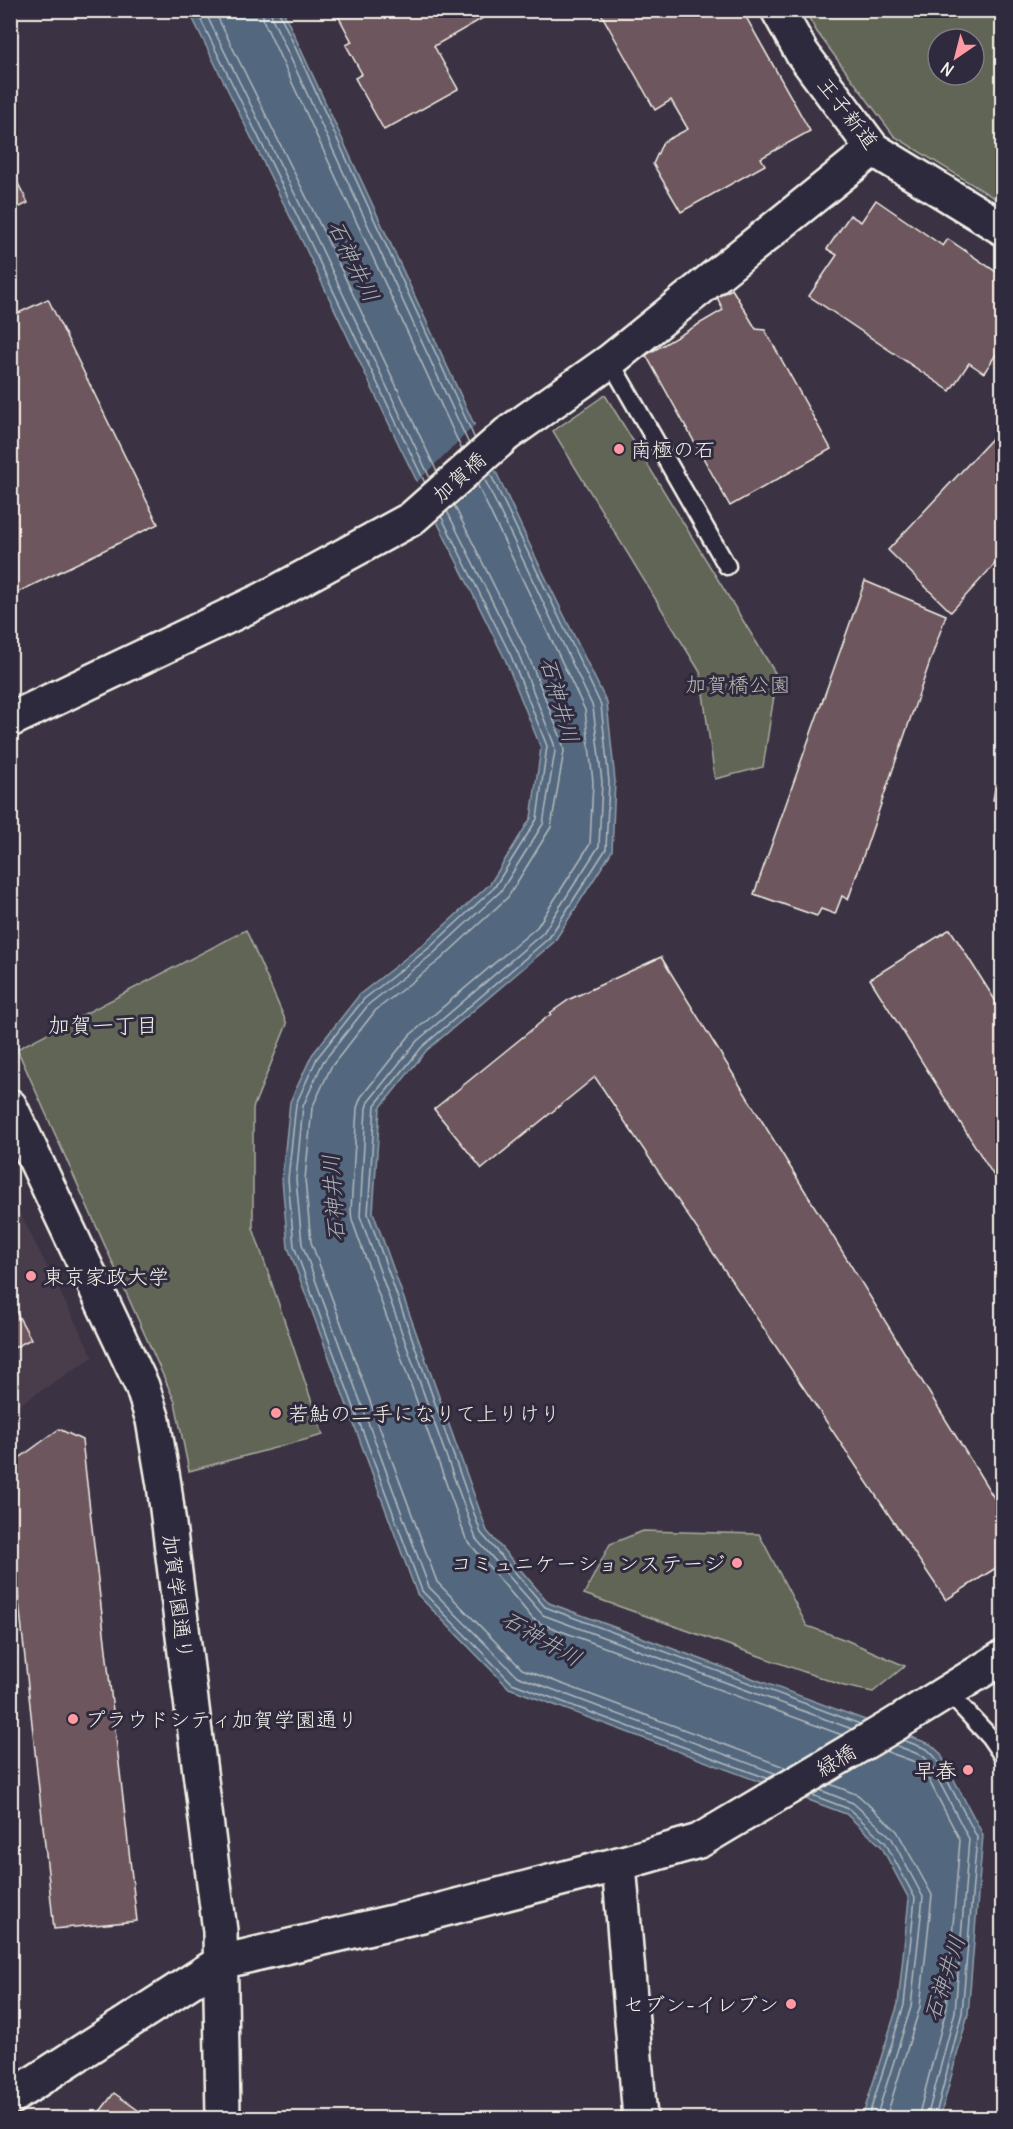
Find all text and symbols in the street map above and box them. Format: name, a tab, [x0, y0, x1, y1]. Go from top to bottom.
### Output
north arrow	[926, 27, 986, 87]
text: N	[937, 58, 958, 81]
street label: 王子新道	[812, 72, 884, 154]
water label: 石神井川	[322, 215, 386, 307]
place label: 南極の石	[631, 436, 715, 463]
marker: 南極の石	[612, 442, 626, 456]
street label: 加賀橋	[427, 446, 491, 508]
water label: 石神井川	[534, 654, 586, 746]
park label: 加賀橋公園	[686, 671, 791, 698]
district label: 加賀一丁目	[48, 1011, 158, 1039]
water label: 石神井川	[316, 1153, 350, 1243]
place label: 東京家政大学	[43, 1263, 169, 1290]
marker: 東京家政大学	[24, 1269, 38, 1283]
place label: 若鮎の二手になりて上りけり	[288, 1400, 561, 1427]
marker: 若鮎の二手になりて上りけり	[269, 1406, 283, 1420]
street label: 加賀学園通り	[157, 1533, 199, 1661]
place label: コミュニケーションステージ	[451, 1550, 725, 1577]
marker: コミュニケーションステージ	[730, 1556, 744, 1570]
water label: 石神井川	[497, 1604, 587, 1672]
place label: プラウドシティ加賀学園通り	[85, 1706, 358, 1733]
marker: プラウドシティ加賀学園通り	[66, 1712, 80, 1726]
street label: 緑橋	[811, 1738, 861, 1782]
place label: 早春	[914, 1757, 957, 1784]
marker: 早春	[961, 1763, 975, 1777]
water label: 石神井川	[917, 1932, 971, 2024]
place label: セブン-イレブン	[623, 1991, 779, 2018]
marker: セブン-イレブン	[784, 1997, 798, 2011]

